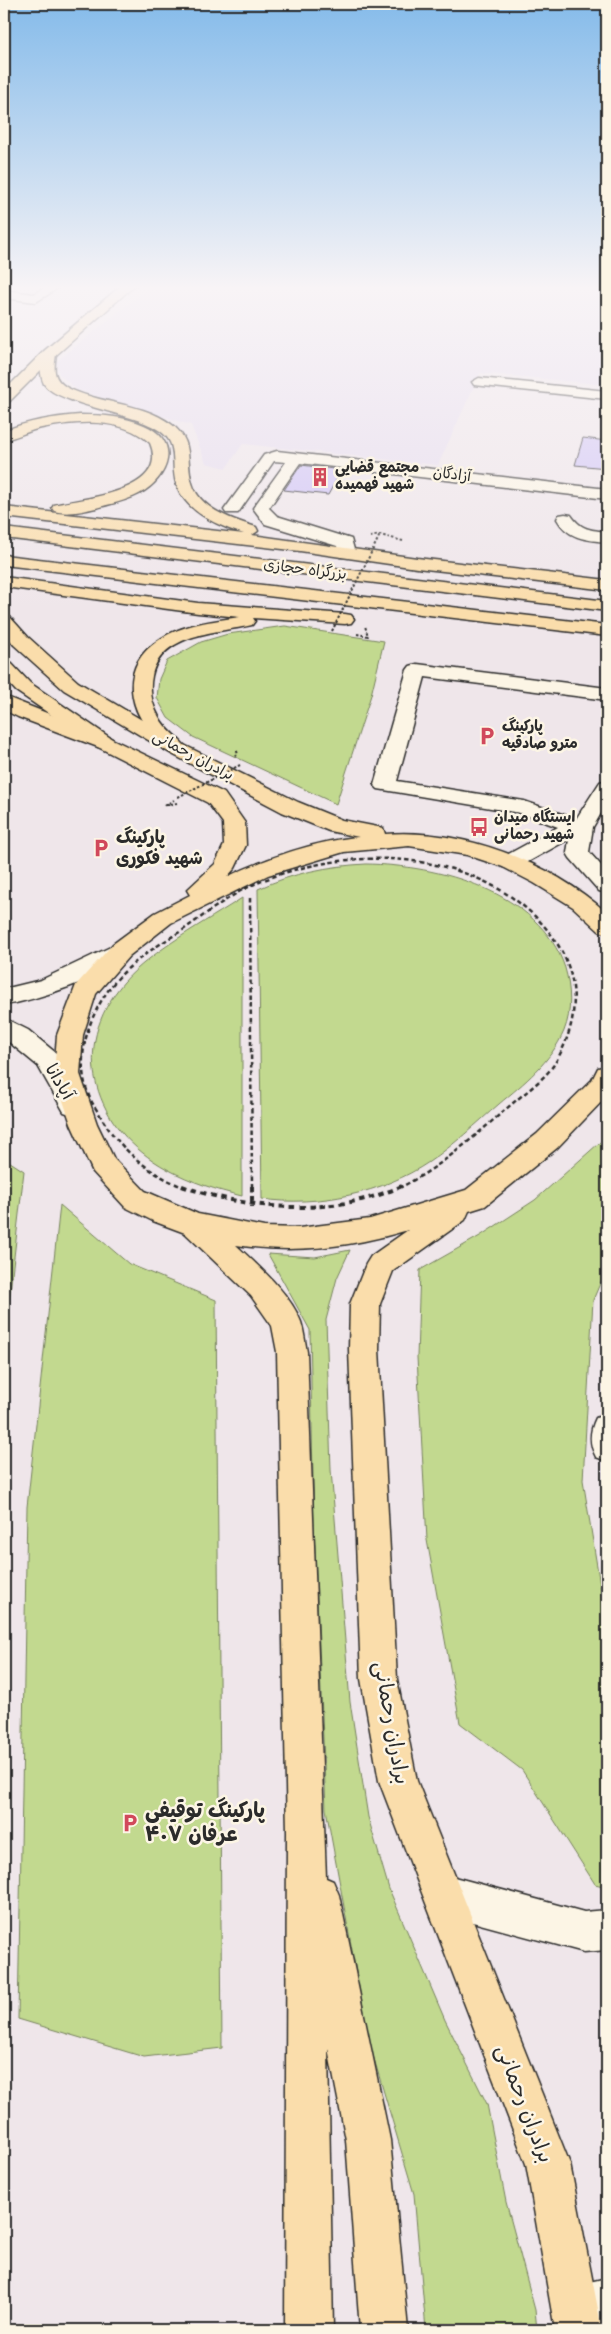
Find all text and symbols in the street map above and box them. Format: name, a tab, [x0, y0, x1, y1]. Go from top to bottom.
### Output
place label: مجتمع قضایی شهید فهمیده	[335, 458, 419, 495]
street label: آزادگان	[432, 463, 474, 487]
building icon: مجتمع قضایی شهید فهمیده	[309, 466, 331, 488]
street label: بزرگراه حجازی	[262, 555, 348, 585]
place label: پارکینگ مترو صادقیه	[502, 717, 578, 754]
parking icon: پارکینگ مترو صادقیه	[476, 725, 498, 747]
street label: برادران رحمانی	[149, 726, 237, 786]
place label: ایستگاه میدان شهید رحمانی	[494, 807, 575, 845]
bus stop icon: ایستگاه میدان شهید رحمانی	[468, 816, 490, 838]
place label: پارکینگ شهید فکوری	[116, 826, 203, 871]
parking icon: پارکینگ شهید فکوری	[90, 837, 112, 859]
street label: آپادانا	[39, 1059, 80, 1106]
street label: برادران رحمانی	[366, 1659, 416, 1787]
place label: پارکینگ توقیفی عرفان ۴۰۷	[145, 1797, 265, 1849]
parking icon: پارکینگ توقیفی عرفان ۴۰۷	[119, 1812, 141, 1834]
street label: برادران رحمانی	[489, 2041, 559, 2167]

